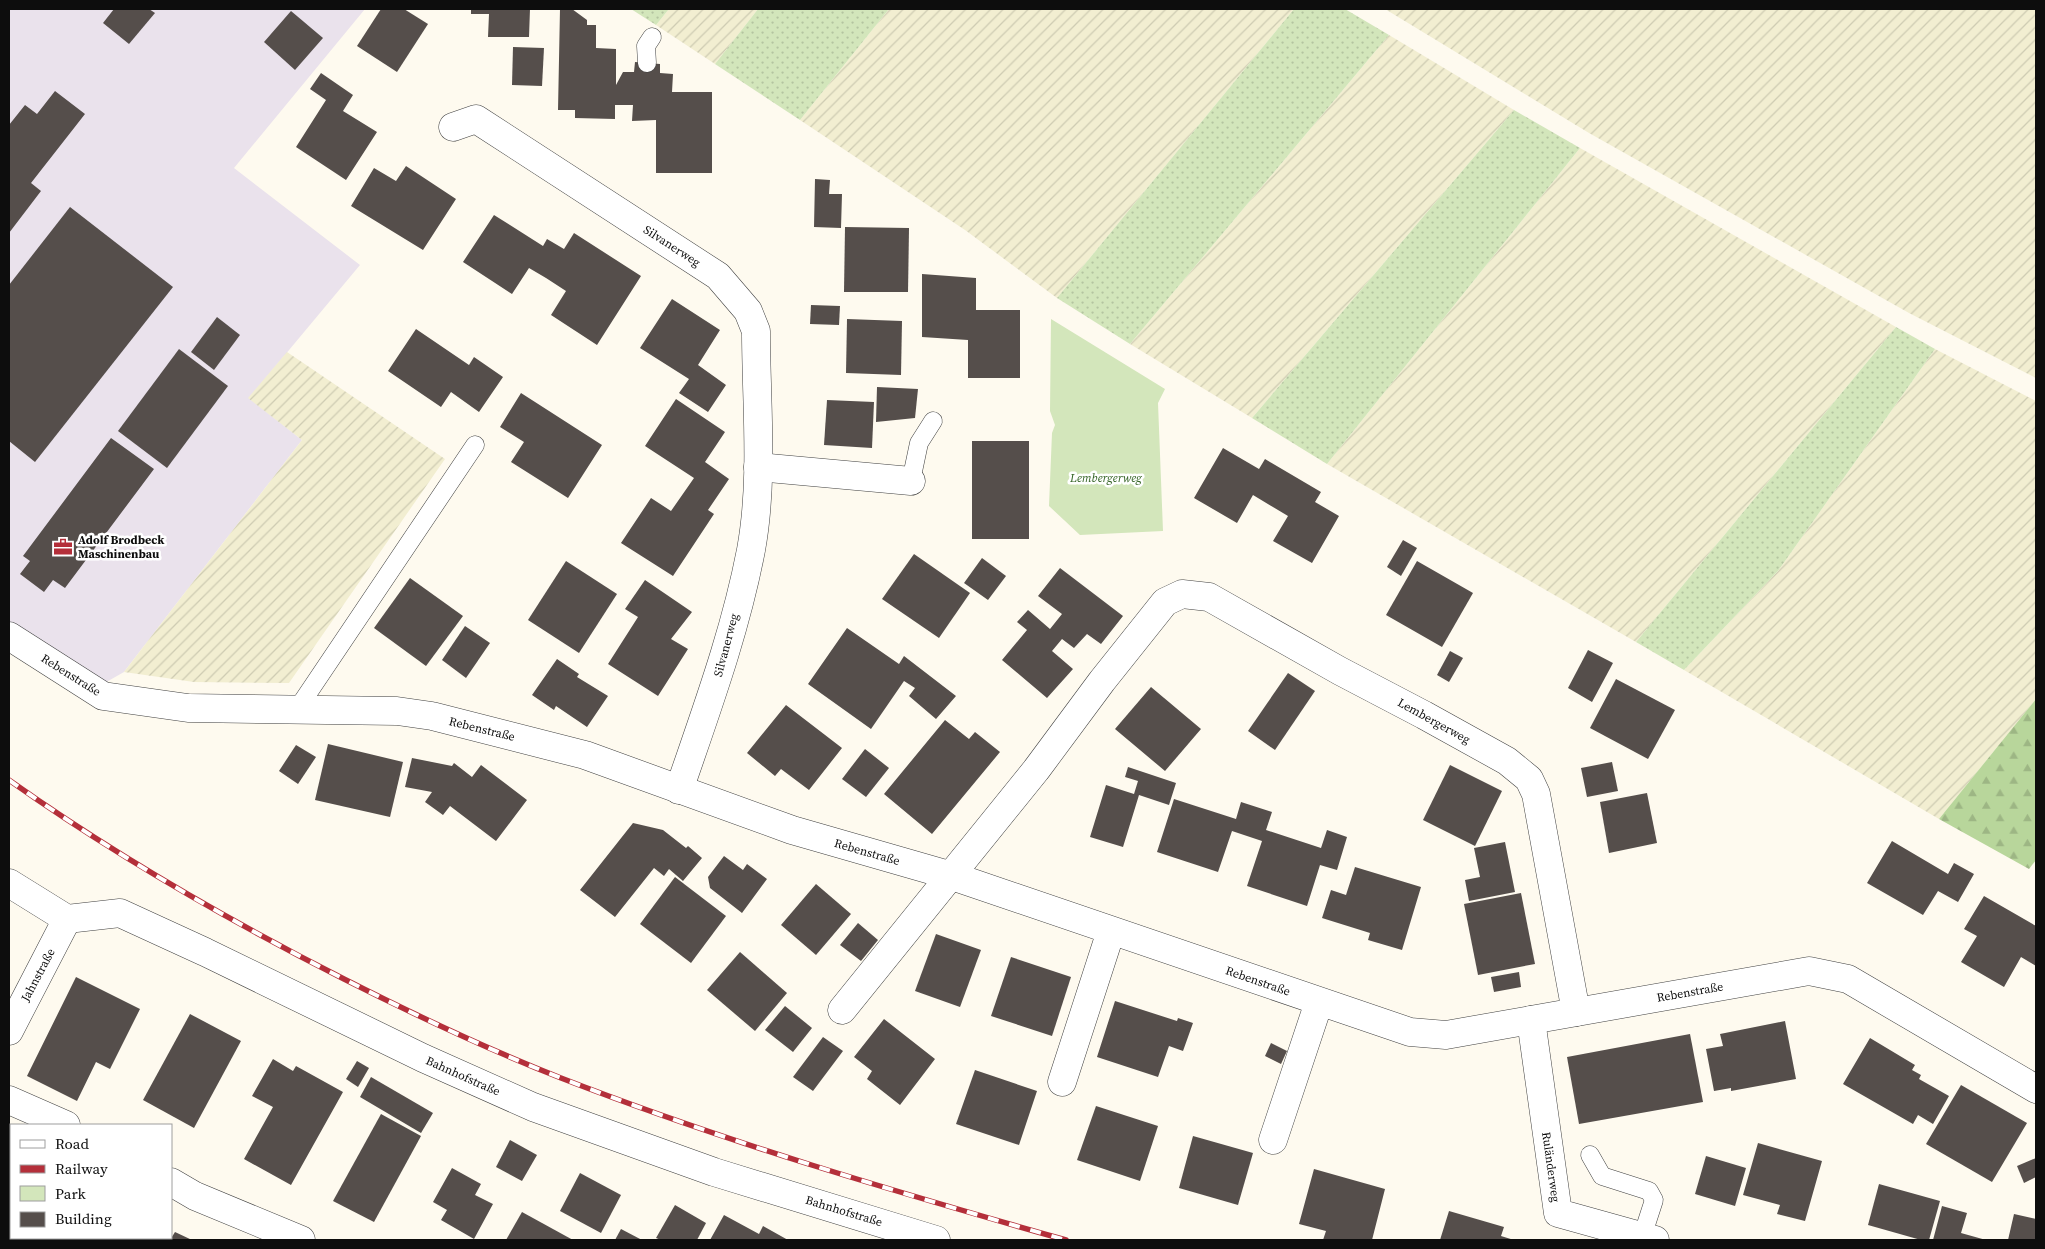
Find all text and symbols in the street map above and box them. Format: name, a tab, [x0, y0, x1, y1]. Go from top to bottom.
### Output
street label: Silvanerweg	[640, 222, 704, 270]
park label: Lembergerweg	[1069, 470, 1143, 486]
place label: Adolf Brodbeck Maschinenbau	[78, 532, 165, 562]
office icon: Adolf Brodbeck Maschinenbau	[52, 536, 74, 558]
street label: Silvanerweg	[710, 612, 742, 678]
street label: Rebenstraße	[38, 650, 104, 700]
street label: Lembergerweg	[1395, 694, 1473, 748]
street label: Rebenstraße	[447, 713, 517, 745]
street label: Rebenstraße	[832, 835, 902, 869]
street label: Jahnstraße	[17, 946, 59, 1005]
street label: Rebenstraße	[1224, 962, 1292, 1000]
street label: Rebenstraße	[1655, 978, 1725, 1006]
street label: Bahnhofstraße	[423, 1053, 503, 1099]
legend	[10, 1124, 172, 1239]
street label: Ruländerweg	[1538, 1131, 1564, 1203]
text: Road	[55, 1133, 89, 1154]
text: Railway	[55, 1158, 108, 1179]
text: Park	[55, 1183, 87, 1204]
street label: Bahnhofstraße	[804, 1192, 884, 1230]
text: Building	[55, 1208, 112, 1229]

